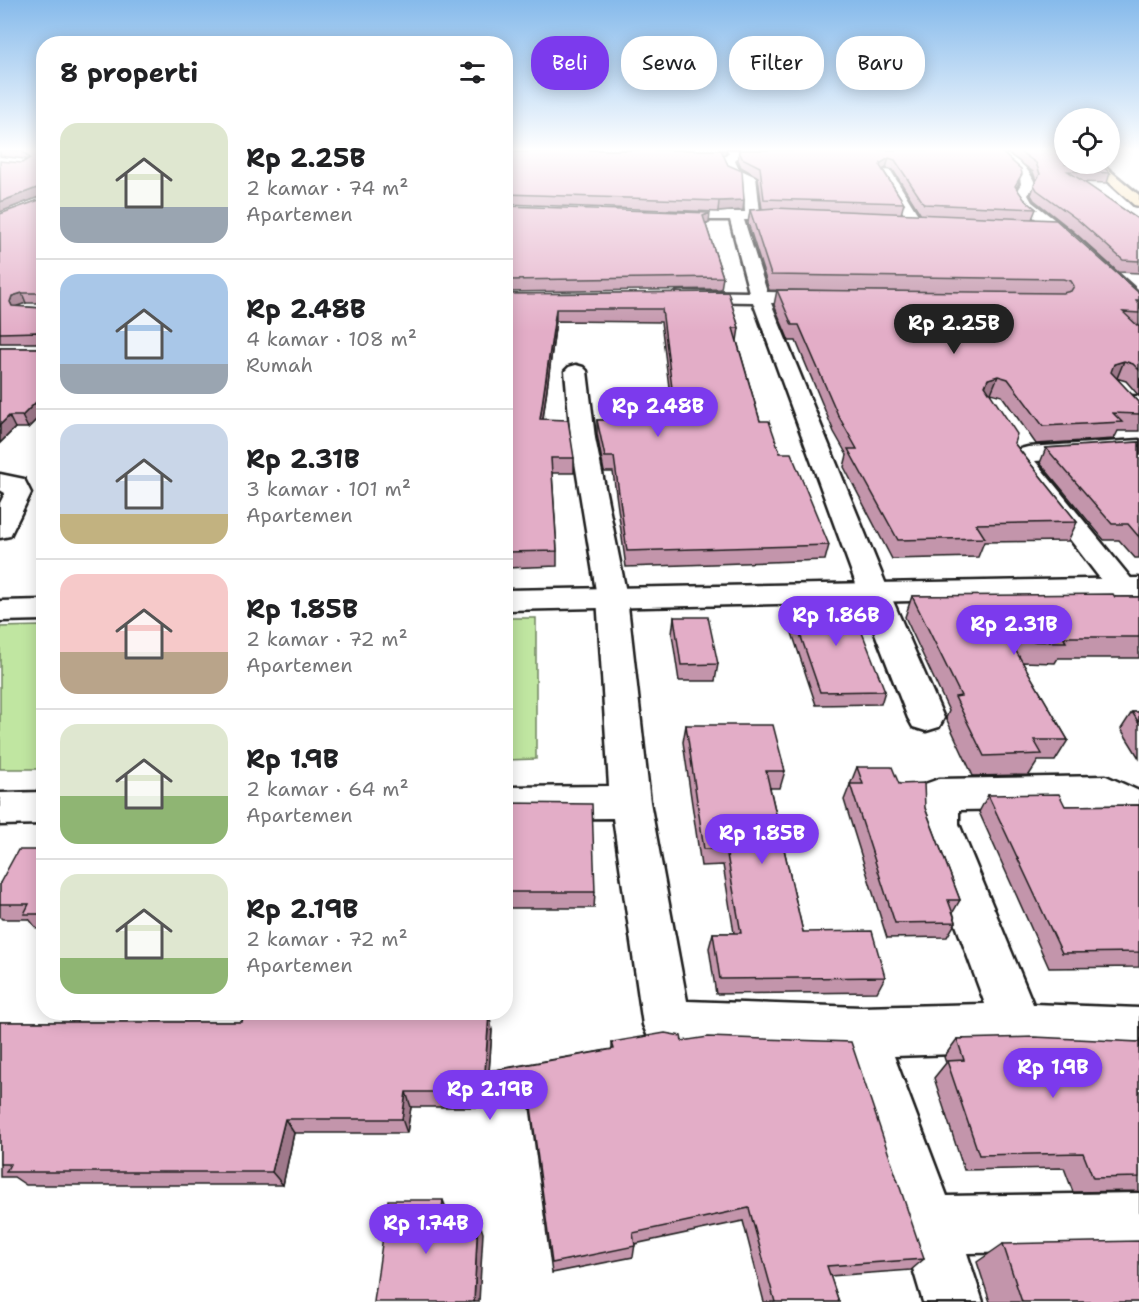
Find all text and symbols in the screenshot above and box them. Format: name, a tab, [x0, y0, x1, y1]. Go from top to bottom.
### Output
chip: Beli	[531, 36, 609, 90]
chip: Sewa	[621, 36, 717, 90]
chip: Filter	[729, 36, 824, 90]
chip: Baru	[836, 36, 925, 90]
text: 8 properti	[60, 55, 198, 90]
icon: filters	[456, 56, 489, 89]
map controls	[1054, 108, 1120, 174]
button: locate	[1054, 108, 1120, 174]
text: Rp 2.25B	[246, 140, 366, 175]
icon: home	[108, 147, 180, 219]
text: 2 kamar · 74 m²	[246, 175, 409, 201]
text: Apartemen	[246, 201, 353, 227]
text: Rp 2.48B	[246, 291, 366, 326]
icon: home	[108, 298, 180, 370]
pin: Rp 2.25B	[892, 304, 1016, 355]
text: Rp 2.25B	[908, 310, 1000, 336]
text: 4 kamar · 108 m²	[246, 326, 417, 352]
text: Rumah	[246, 352, 313, 378]
pin: Rp 2.48B	[596, 387, 720, 438]
text: Rp 2.48B	[612, 393, 704, 419]
text: Rp 2.31B	[246, 441, 360, 476]
icon: home	[108, 448, 180, 520]
text: 3 kamar · 101 m²	[246, 476, 411, 502]
text: Apartemen	[246, 502, 353, 528]
text: Rp 1.85B	[246, 591, 358, 626]
pin: Rp 1.86B	[774, 596, 898, 647]
icon: home	[108, 598, 180, 670]
text: Rp 1.86B	[792, 602, 880, 628]
pin: Rp 2.31B	[952, 605, 1076, 656]
text: Rp 2.31B	[970, 611, 1058, 637]
text: 2 kamar · 72 m²	[246, 626, 408, 652]
text: Apartemen	[246, 652, 353, 678]
text: Rp 1.9B	[246, 741, 339, 776]
icon: home	[108, 748, 180, 820]
text: 2 kamar · 64 m²	[246, 776, 409, 802]
text: Apartemen	[246, 802, 353, 828]
pin: Rp 1.85B	[700, 814, 824, 865]
text: Rp 1.85B	[719, 820, 805, 846]
text: Rp 2.19B	[246, 891, 359, 926]
icon: home	[108, 898, 180, 970]
text: 2 kamar · 72 m²	[246, 926, 408, 952]
text: Apartemen	[246, 952, 353, 978]
pin: Rp 1.9B	[998, 1048, 1108, 1099]
text: Rp 1.9B	[1017, 1054, 1089, 1080]
pin: Rp 2.19B	[428, 1070, 552, 1121]
text: Rp 2.19B	[447, 1076, 533, 1102]
pin: Rp 1.74B	[364, 1204, 488, 1255]
text: Rp 1.74B	[383, 1210, 469, 1236]

